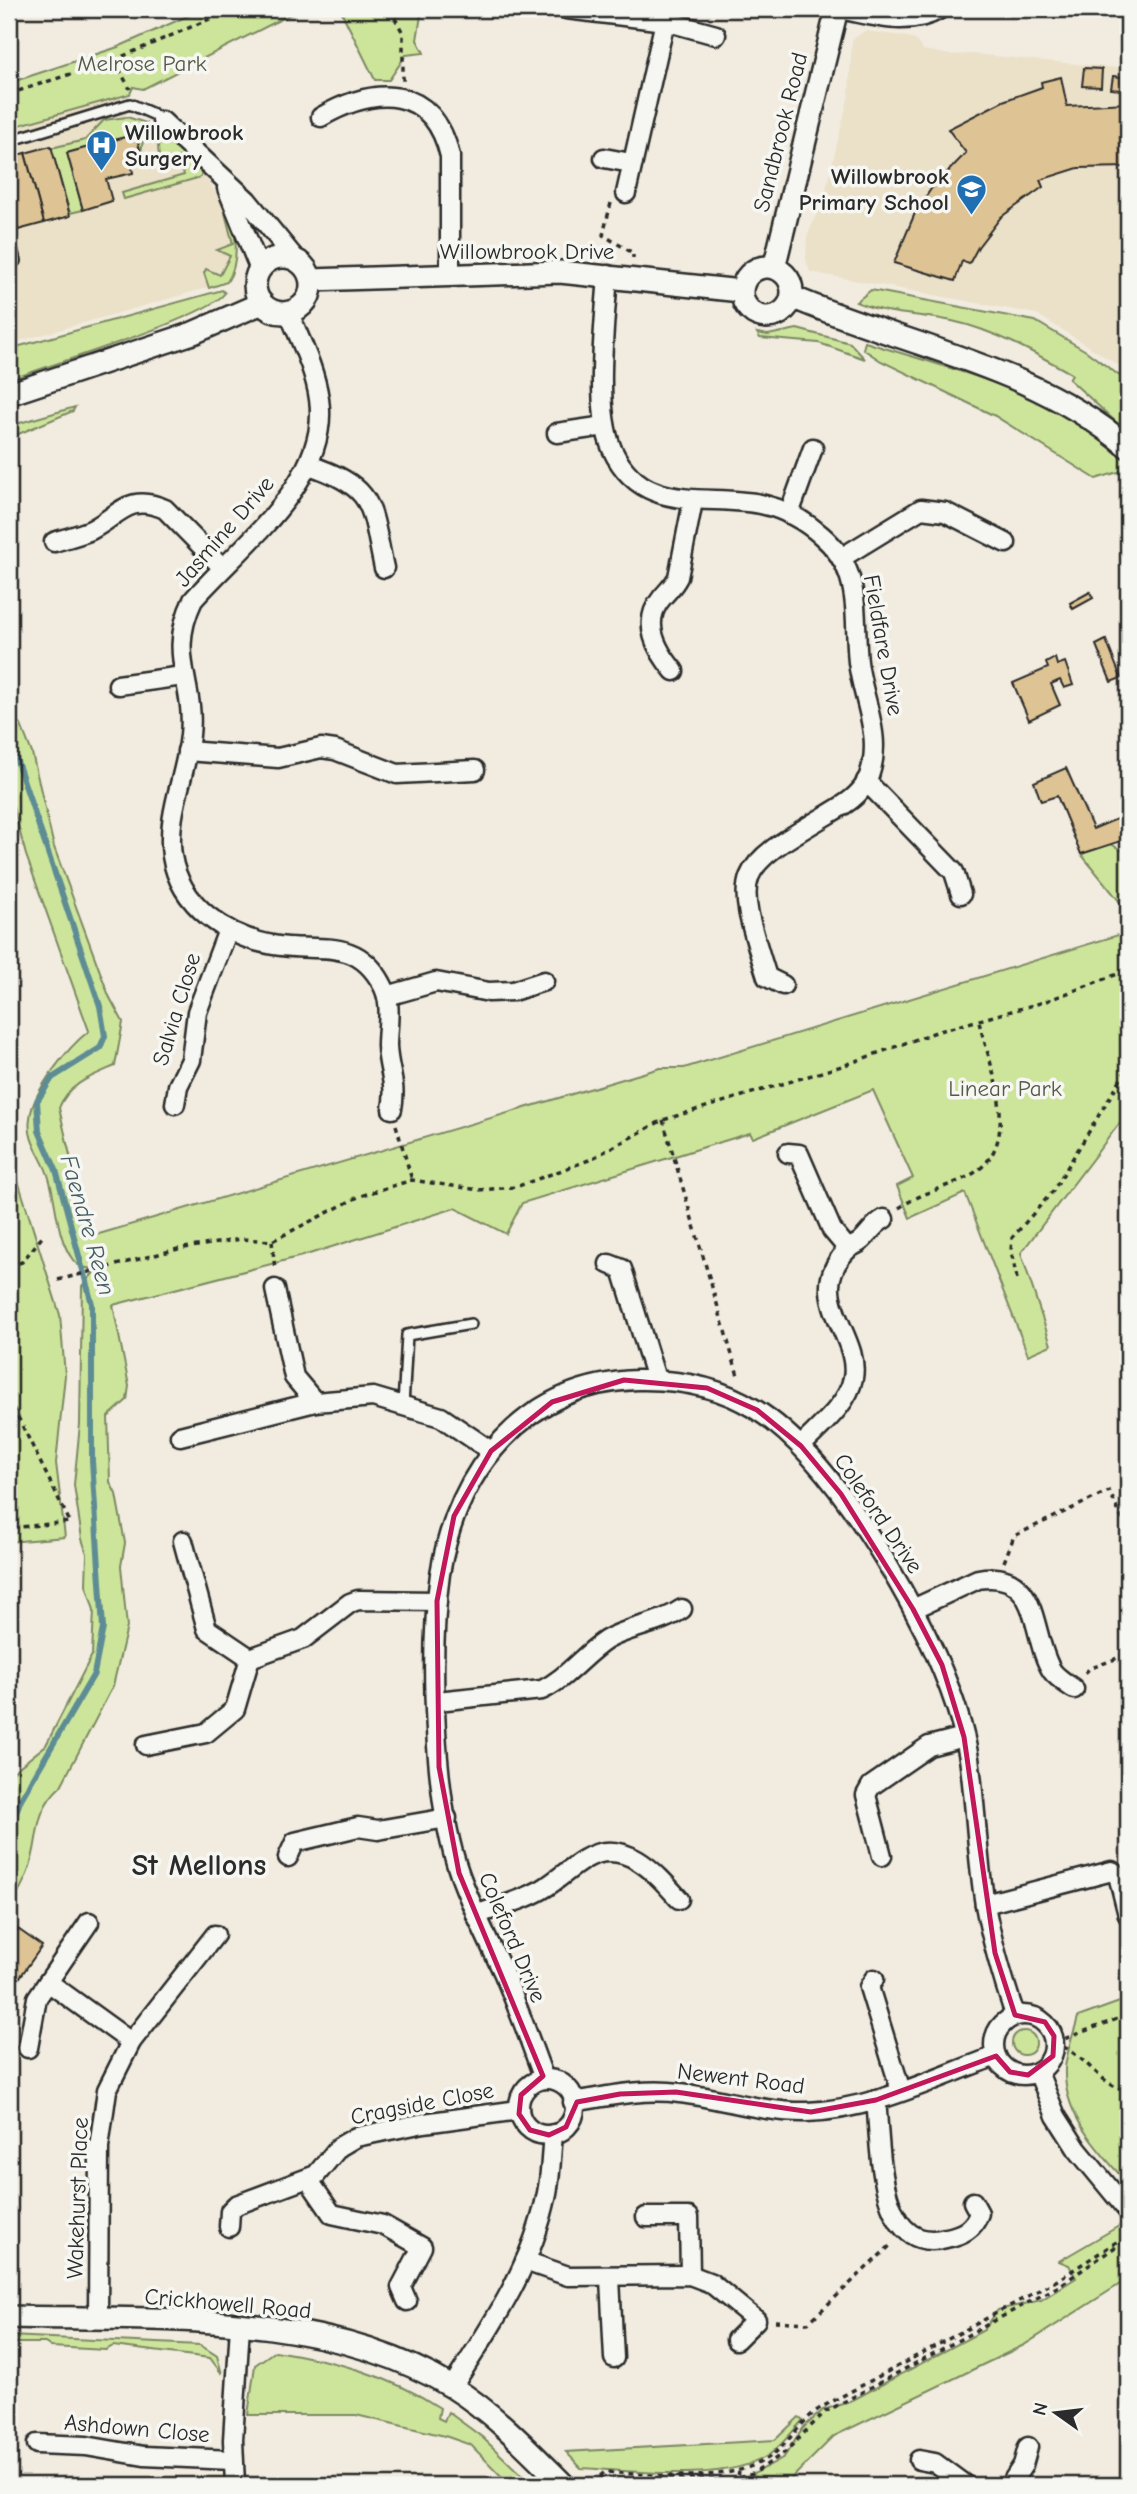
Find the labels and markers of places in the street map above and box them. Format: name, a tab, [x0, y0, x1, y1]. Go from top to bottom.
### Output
place label: Willowbrook Surgery	[125, 119, 243, 172]
hospital icon: Willowbrook Surgery	[85, 128, 119, 172]
place label: Willowbrook Primary School	[799, 163, 949, 216]
school or university icon: Willowbrook Primary School	[955, 172, 989, 216]

